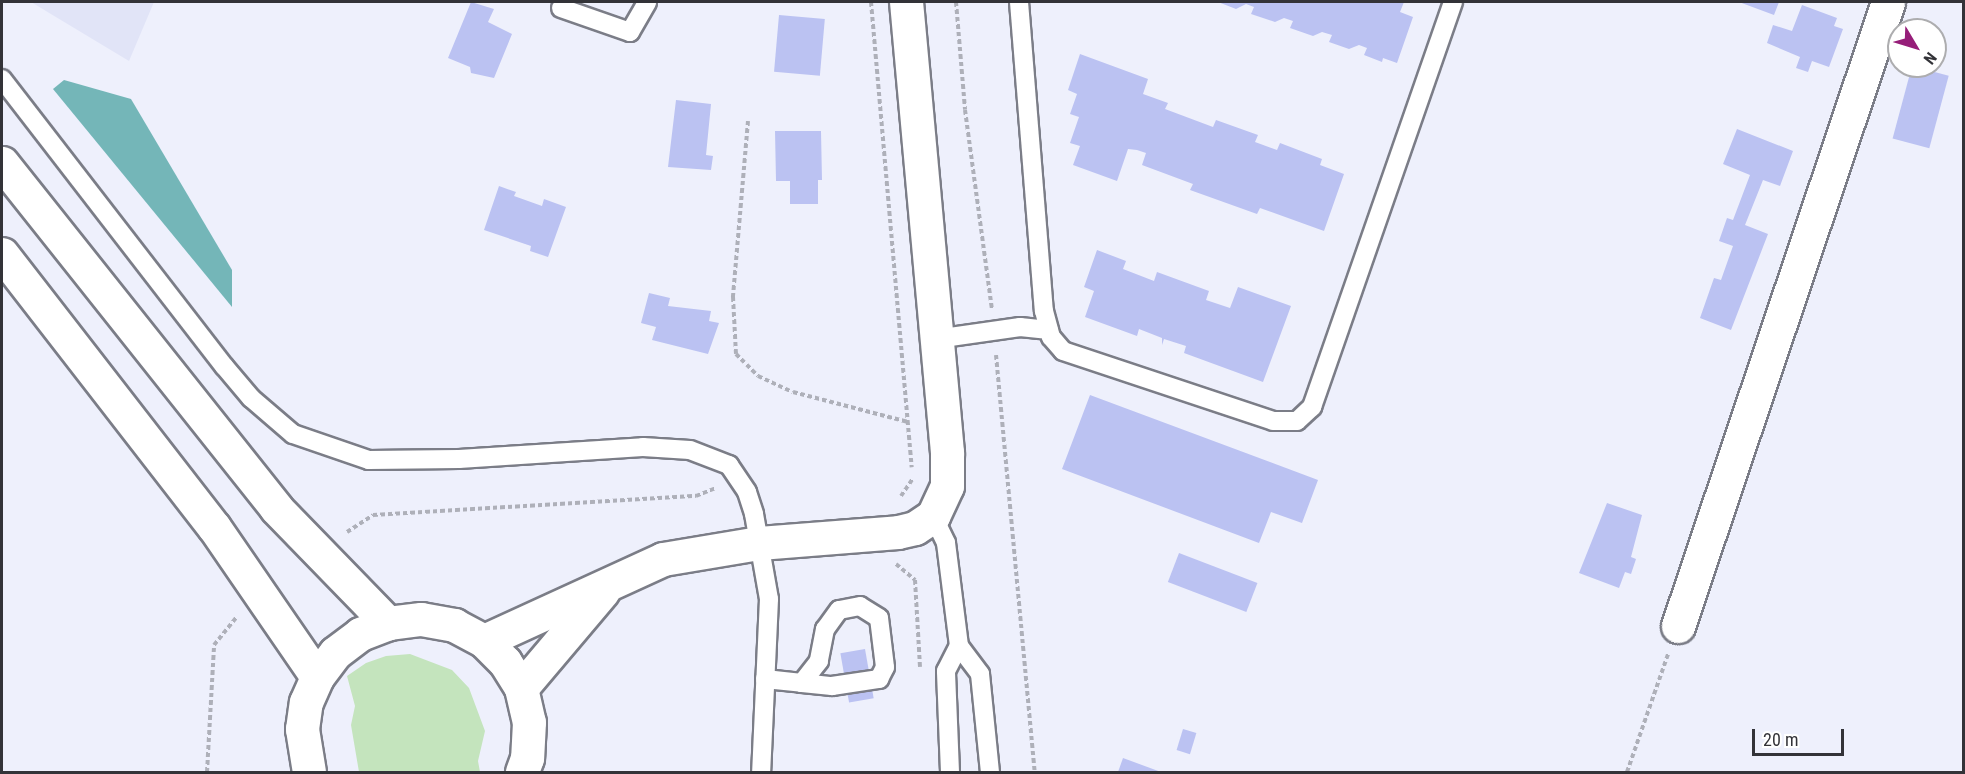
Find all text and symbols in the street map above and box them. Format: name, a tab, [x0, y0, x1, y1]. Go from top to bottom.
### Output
north arrow	[1887, 18, 1947, 78]
text: N	[1920, 48, 1941, 68]
scale bar	[1755, 717, 1846, 755]
text: 20 m	[1763, 729, 1798, 750]

